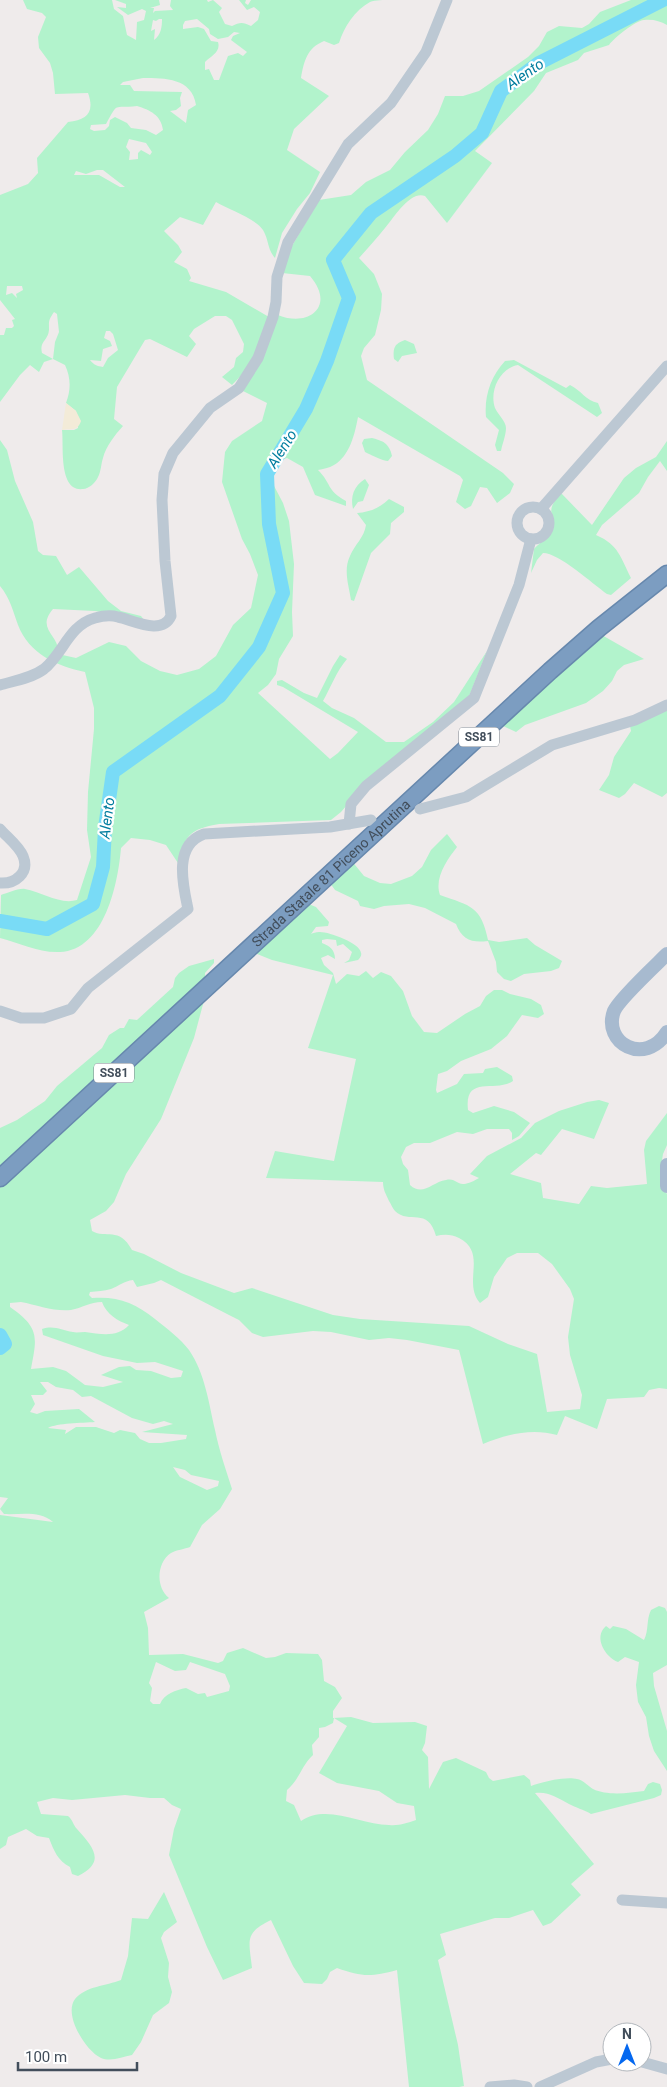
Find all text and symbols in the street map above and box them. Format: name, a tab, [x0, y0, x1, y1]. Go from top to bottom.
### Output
water label: Alento	[502, 55, 547, 94]
water label: Alento	[263, 427, 301, 472]
road number: SS81	[459, 728, 499, 746]
water label: Alento	[95, 796, 118, 841]
street label: Strada Statale 81 Piceno Aprutina	[248, 796, 413, 950]
road number: SS81	[94, 1064, 134, 1082]
north arrow	[602, 2022, 652, 2072]
text: N	[622, 2026, 632, 2042]
scale bar	[18, 2040, 136, 2072]
text: 100 m	[25, 2048, 67, 2066]

